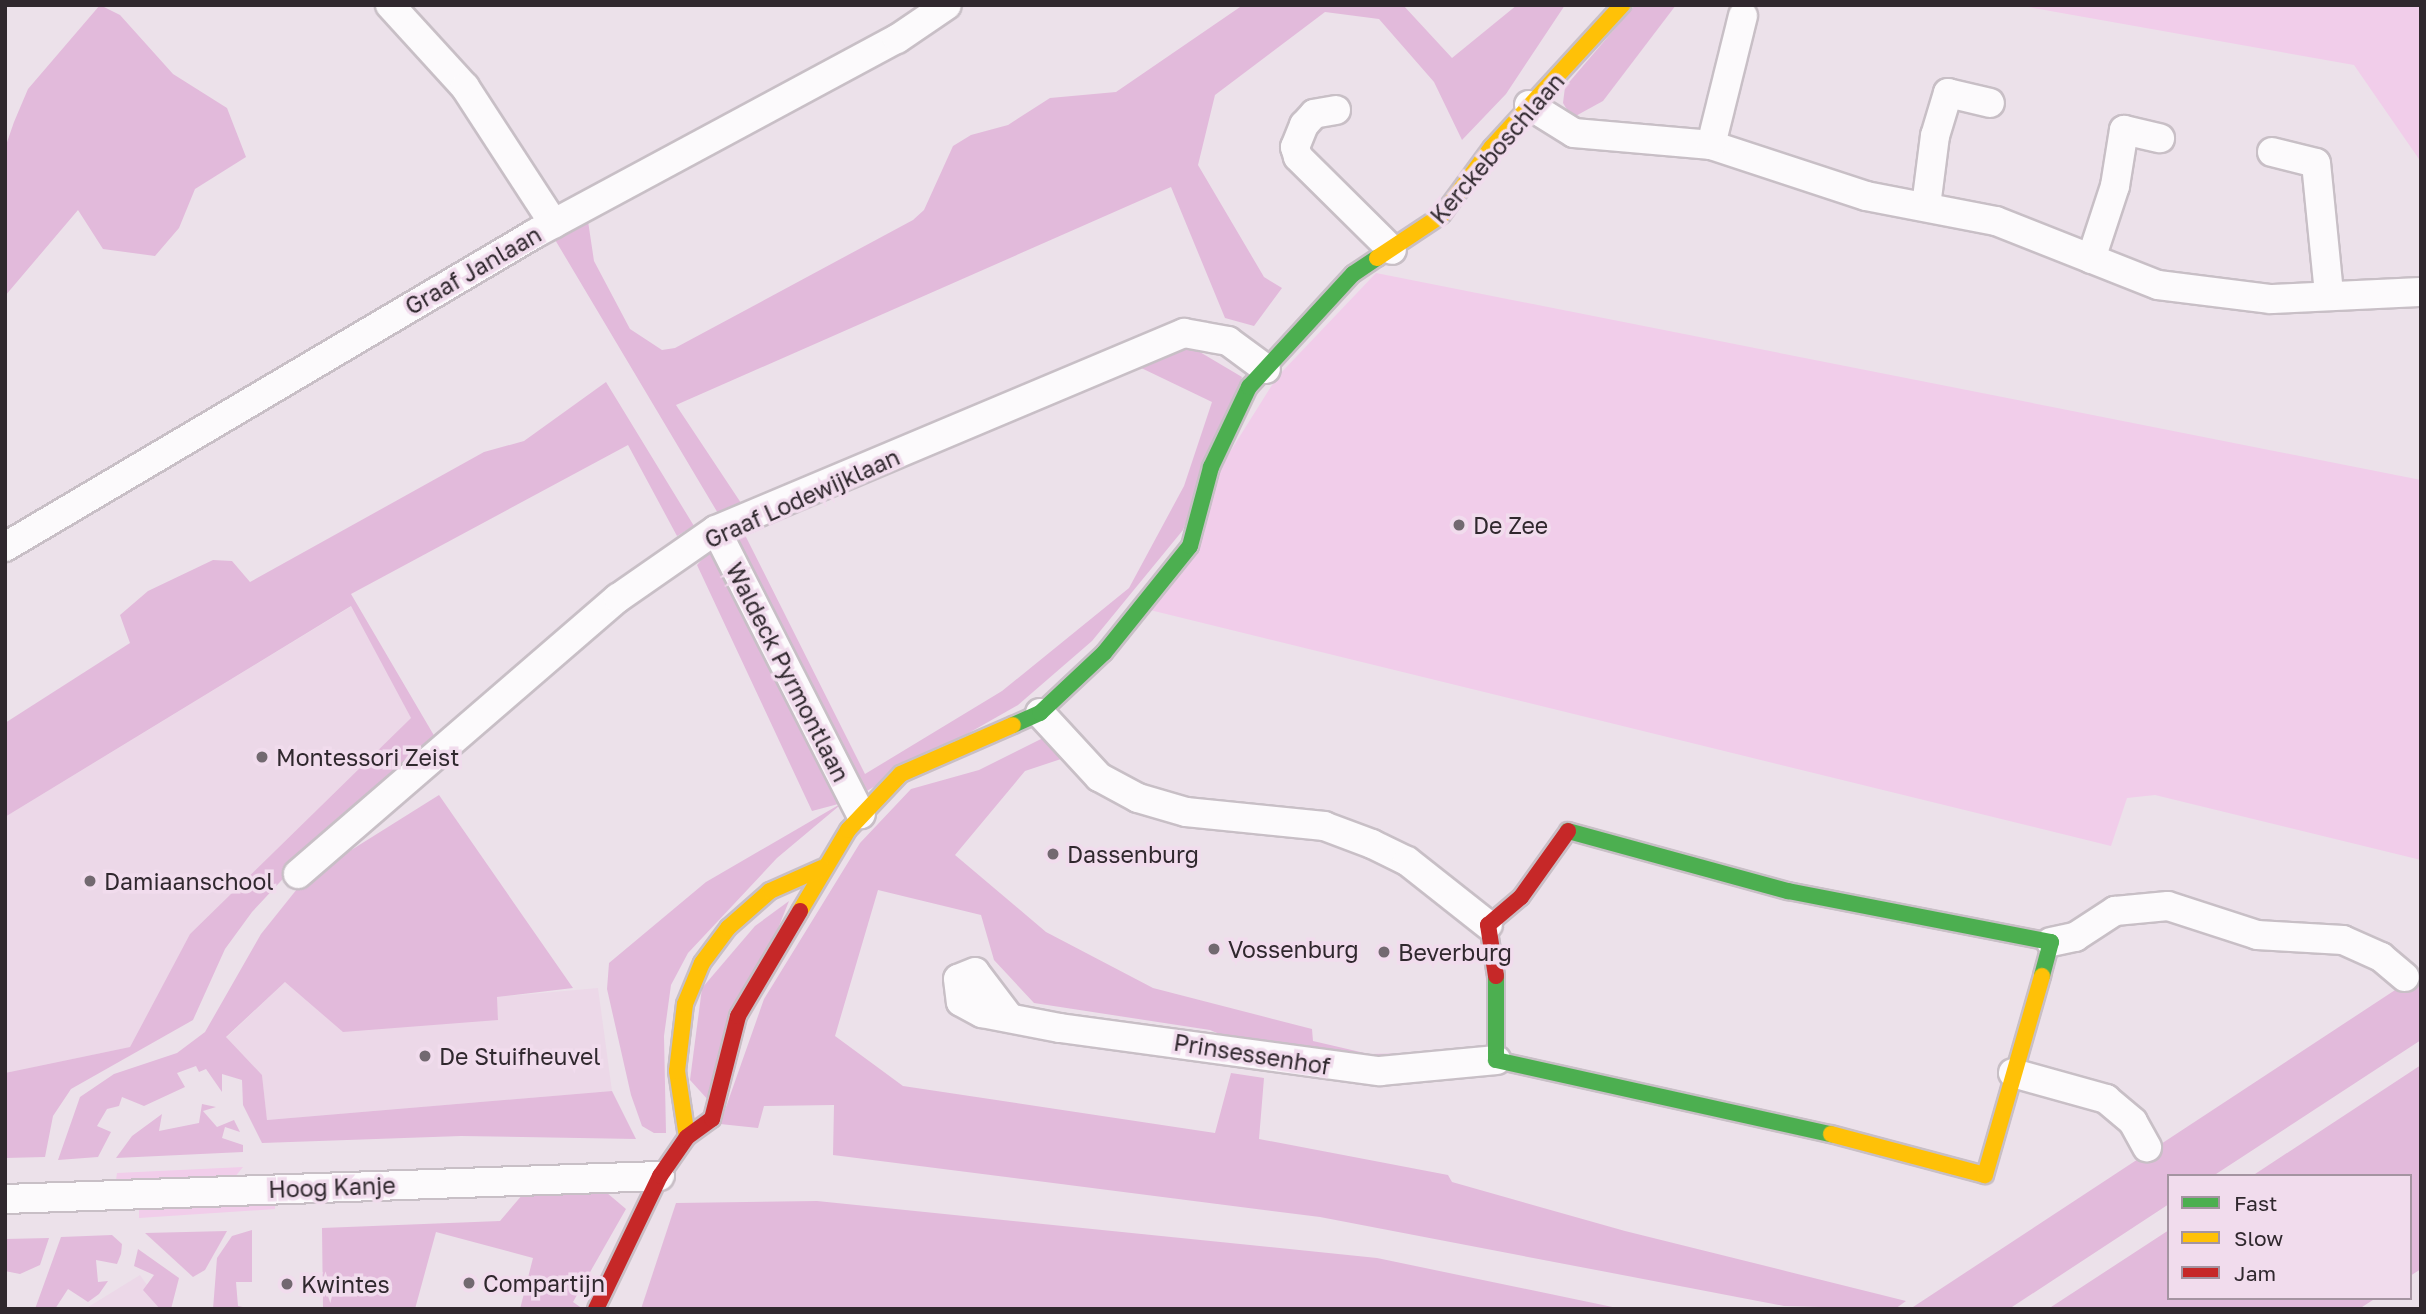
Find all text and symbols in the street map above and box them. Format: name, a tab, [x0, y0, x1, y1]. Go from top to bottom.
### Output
street label: Kerckeboschlaan	[1424, 67, 1570, 229]
street label: Graaf Janlaan	[400, 220, 546, 320]
street label: Graaf Lodewijklaan	[700, 443, 904, 553]
place label: De Zee	[1473, 511, 1548, 539]
marker: De Zee	[1451, 517, 1467, 533]
street label: Waldeck Pyrmontlaan	[721, 558, 855, 786]
place label: Montessori Zeist	[276, 743, 459, 771]
marker: Montessori Zeist	[254, 749, 270, 765]
place label: Dassenburg	[1067, 840, 1199, 868]
marker: Dassenburg	[1045, 846, 1061, 862]
place label: Damiaanschool	[104, 867, 274, 895]
marker: Damiaanschool	[82, 873, 98, 889]
place label: Vossenburg	[1228, 935, 1359, 963]
place label: Beverburg	[1398, 938, 1512, 966]
marker: Vossenburg	[1206, 941, 1222, 957]
marker: Beverburg	[1376, 944, 1392, 960]
street label: Prinsessenhof	[1172, 1028, 1332, 1080]
place label: De Stuifheuvel	[439, 1042, 601, 1070]
marker: De Stuifheuvel	[417, 1048, 433, 1064]
street label: Hoog Kanje	[268, 1171, 396, 1203]
legend	[2167, 1174, 2412, 1300]
text: Fast	[2234, 1190, 2277, 1216]
text: Slow	[2234, 1225, 2283, 1251]
text: Jam	[2234, 1260, 2276, 1286]
place label: Compartijn	[483, 1269, 605, 1297]
place label: Kwintes	[301, 1270, 390, 1298]
marker: Compartijn	[461, 1275, 477, 1291]
marker: Kwintes	[279, 1276, 295, 1292]

